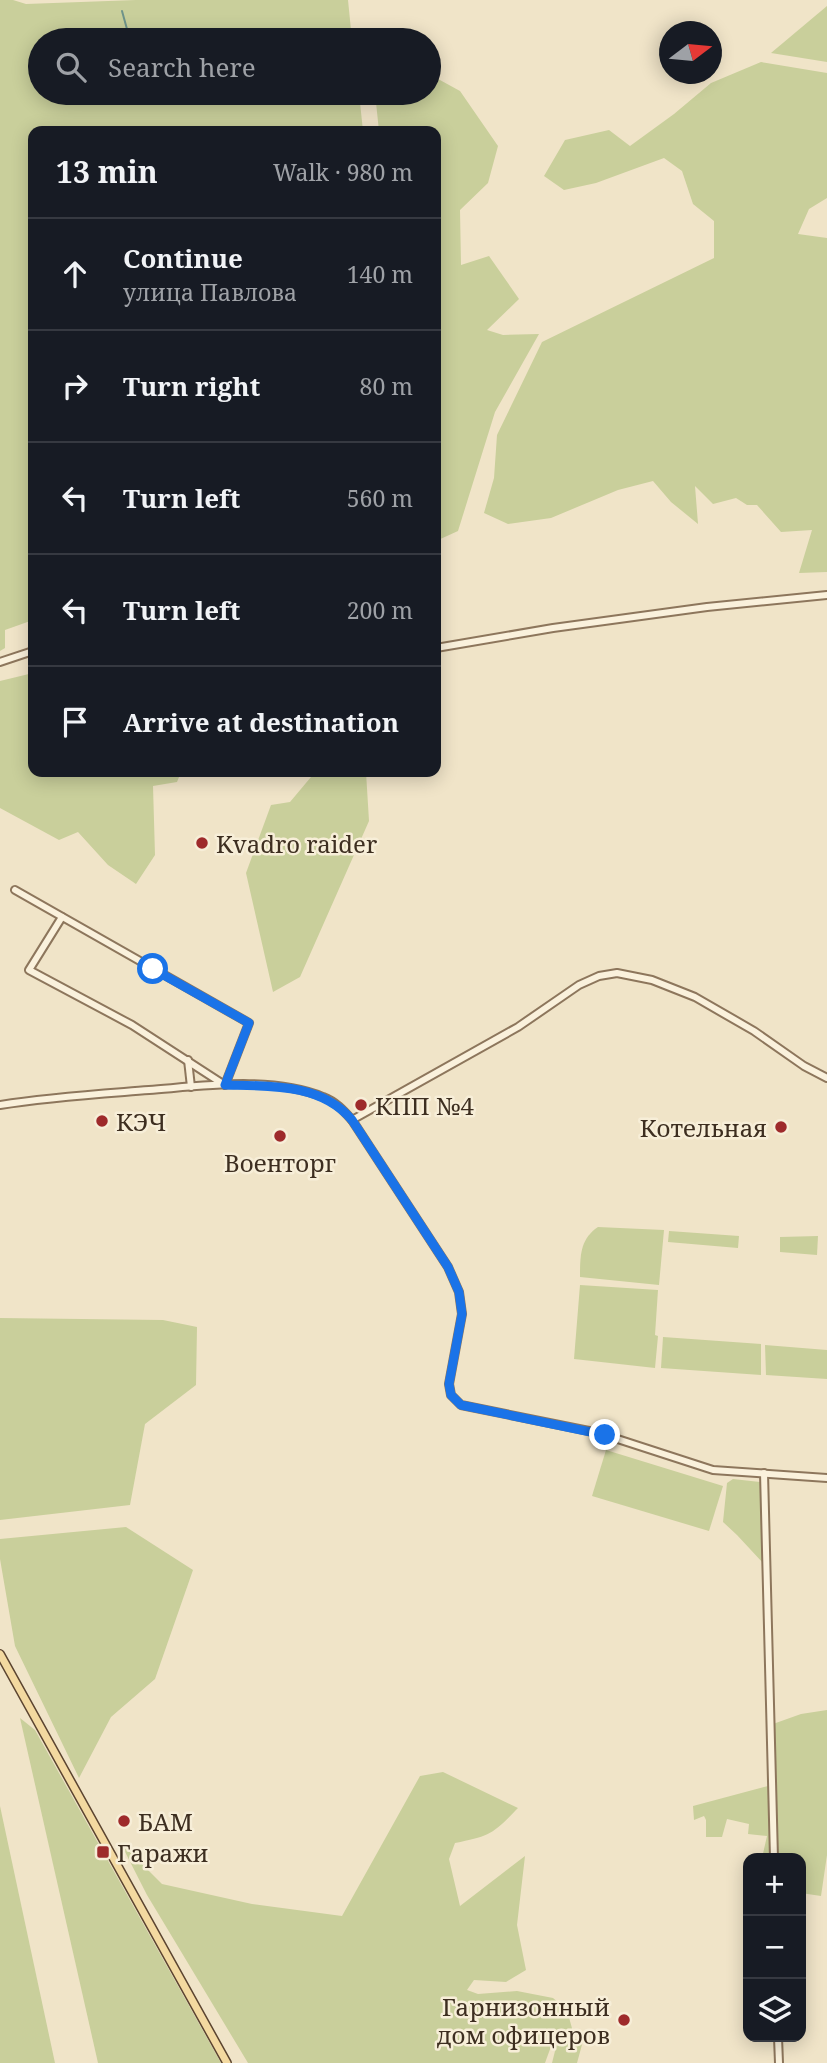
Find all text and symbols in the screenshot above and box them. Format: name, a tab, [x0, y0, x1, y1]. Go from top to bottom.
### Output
north arrow	[659, 21, 722, 84]
search box	[28, 28, 441, 105]
icon: search	[52, 48, 90, 86]
text: Search here	[108, 49, 256, 85]
text: 13 min	[56, 151, 158, 192]
text: Walk · 980 m	[273, 156, 413, 188]
text: Continue	[123, 240, 243, 276]
icon: ahead	[56, 255, 94, 293]
text: 140 m	[347, 258, 413, 290]
text: улица Павлова	[123, 276, 297, 308]
icon: right	[56, 367, 94, 405]
text: Turn right	[123, 368, 260, 404]
text: 80 m	[360, 370, 413, 402]
icon: left	[56, 479, 94, 517]
text: Turn left	[123, 480, 240, 516]
text: 560 m	[347, 482, 413, 514]
icon: left	[56, 591, 94, 629]
text: Turn left	[123, 592, 240, 628]
text: 200 m	[347, 594, 413, 626]
icon: arrive	[56, 703, 94, 741]
text: Arrive at destination	[123, 704, 399, 740]
place label: Kvadro raider	[216, 827, 377, 860]
marker: Kvadro raider	[194, 835, 210, 851]
route start	[137, 953, 168, 984]
place label: КПП №4	[375, 1089, 475, 1122]
marker: КПП №4	[353, 1097, 369, 1113]
place label: КЭЧ	[116, 1105, 166, 1138]
place label: Котельная	[640, 1111, 767, 1144]
marker: КЭЧ	[94, 1113, 110, 1129]
marker: Котельная	[773, 1119, 789, 1135]
marker: Военторг	[272, 1128, 288, 1144]
place label: Военторг	[224, 1146, 336, 1179]
route end	[589, 1419, 620, 1450]
place label: БАМ	[138, 1805, 193, 1838]
marker: БАМ	[116, 1813, 132, 1829]
place label: Гаражи	[117, 1836, 209, 1869]
marker: Гаражи	[95, 1844, 111, 1860]
map controls	[743, 1853, 806, 2042]
button: +	[743, 1853, 806, 1916]
button: −	[743, 1916, 806, 1979]
button: layers	[743, 1979, 806, 2042]
place label: Гарнизонный дом офицеров	[437, 1990, 610, 2051]
marker: Гарнизонный дом офицеров	[616, 2012, 632, 2028]

